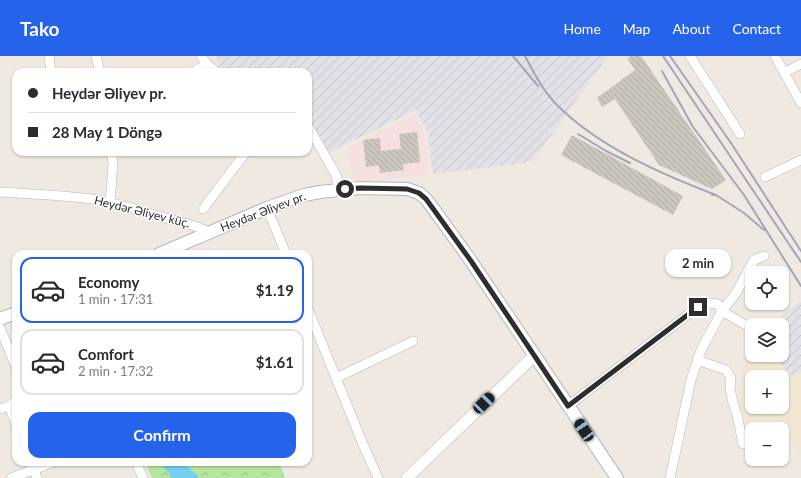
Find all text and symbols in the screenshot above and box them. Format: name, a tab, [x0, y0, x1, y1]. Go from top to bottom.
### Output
text: Tako	[20, 17, 60, 40]
text: Home	[563, 20, 601, 37]
text: Map	[623, 20, 650, 37]
text: About	[672, 20, 710, 37]
text: Contact	[732, 20, 781, 37]
text: Heydər Əliyev pr.	[52, 84, 166, 102]
text: 28 May 1 Döngə	[52, 123, 162, 141]
route start	[336, 180, 354, 198]
street label: Heydər Əliyev pr.	[218, 188, 308, 235]
street label: Heydər Əliyev küç.	[93, 192, 192, 231]
callout: 2 min	[665, 249, 731, 277]
text: 2 min	[682, 255, 714, 271]
map controls	[745, 266, 789, 466]
button: locate	[745, 266, 789, 310]
icon: car	[30, 272, 66, 308]
text: Economy	[78, 273, 139, 291]
text: $1.19	[256, 281, 294, 299]
text: 1 min · 17:31	[78, 291, 153, 307]
route end	[689, 298, 707, 316]
button: layers	[745, 318, 789, 362]
icon: car	[30, 344, 66, 380]
text: Comfort	[78, 345, 134, 363]
text: $1.61	[256, 353, 294, 371]
text: 2 min · 17:32	[78, 363, 153, 379]
button: +	[745, 370, 789, 414]
car	[471, 390, 497, 416]
button: Confirm	[28, 412, 296, 458]
car	[572, 417, 596, 443]
button: −	[745, 422, 789, 466]

